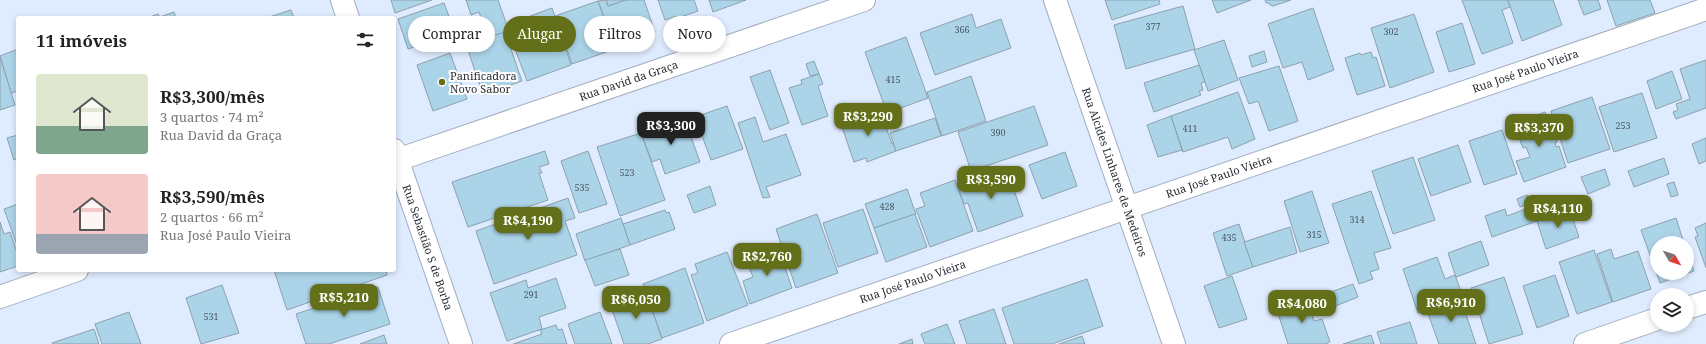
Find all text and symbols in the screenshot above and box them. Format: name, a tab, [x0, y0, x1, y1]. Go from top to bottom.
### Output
chip: Comprar	[408, 16, 495, 52]
chip: Alugar	[503, 16, 576, 52]
chip: Filtros	[584, 16, 655, 52]
chip: Novo	[663, 16, 726, 52]
house number: 377	[1145, 20, 1161, 33]
house number: 366	[954, 23, 970, 36]
house number: 302	[1383, 25, 1399, 38]
text: 11 imóveis	[36, 29, 127, 52]
icon: filters	[354, 29, 376, 51]
street label: Rua José Paulo Vieira	[1470, 45, 1580, 96]
street label: Rua David da Graça	[577, 56, 680, 104]
place label: Panificadora Novo Sabor	[450, 68, 517, 96]
house number: 415	[885, 73, 901, 86]
marker: Panificadora Novo Sabor	[437, 77, 447, 87]
text: R$3,300/mês	[160, 85, 265, 108]
street label: Rua Alcides Linhares de Medeiros	[1079, 85, 1151, 258]
icon: home	[68, 90, 116, 138]
pin: R$3,290	[831, 103, 905, 137]
text: R$3,290	[843, 107, 893, 125]
text: 3 quartos · 74 m²	[160, 108, 264, 126]
pin: R$3,300	[634, 112, 708, 146]
pin: R$3,370	[1502, 114, 1576, 148]
text: R$3,300	[646, 116, 696, 134]
text: R$3,370	[1514, 118, 1564, 136]
house number: 253	[1615, 119, 1631, 132]
house number: 411	[1182, 122, 1198, 135]
text: Rua David da Graça	[160, 126, 282, 144]
house number: 390	[990, 126, 1006, 139]
street label: Rua José Paulo Vieira	[1164, 151, 1274, 201]
house number: 523	[619, 166, 635, 179]
pin: R$3,590	[954, 166, 1028, 200]
text: R$3,590	[966, 170, 1016, 188]
house number: 535	[574, 181, 590, 194]
street label: Rua Sebastião S de Borba	[399, 182, 457, 312]
text: R$3,590/mês	[160, 185, 265, 208]
icon: home	[68, 190, 116, 238]
pin: R$4,110	[1521, 195, 1595, 229]
text: R$4,110	[1533, 199, 1583, 217]
house number: 428	[879, 200, 895, 213]
pin: R$4,190	[491, 207, 565, 241]
text: 2 quartos · 66 m²	[160, 208, 264, 226]
text: R$4,190	[503, 211, 553, 229]
house number: 314	[1349, 213, 1365, 226]
text: Rua José Paulo Vieira	[160, 226, 291, 244]
house number: 315	[1306, 228, 1322, 241]
house number: 435	[1221, 231, 1237, 244]
north arrow	[1650, 236, 1694, 280]
map controls	[1650, 236, 1694, 332]
pin: R$2,760	[730, 243, 804, 277]
text: R$2,760	[742, 247, 792, 265]
street label: Rua José Paulo Vieira	[857, 256, 968, 306]
pin: R$5,210	[307, 284, 381, 318]
pin: R$6,050	[599, 286, 673, 320]
text: R$5,210	[319, 288, 369, 306]
house number: 291	[523, 288, 539, 301]
button: layers	[1650, 288, 1694, 332]
pin: R$6,910	[1414, 289, 1488, 323]
text: R$6,050	[611, 290, 661, 308]
pin: R$4,080	[1265, 290, 1339, 324]
text: R$6,910	[1426, 293, 1476, 311]
text: R$4,080	[1277, 294, 1327, 312]
house number: 531	[203, 310, 219, 323]

